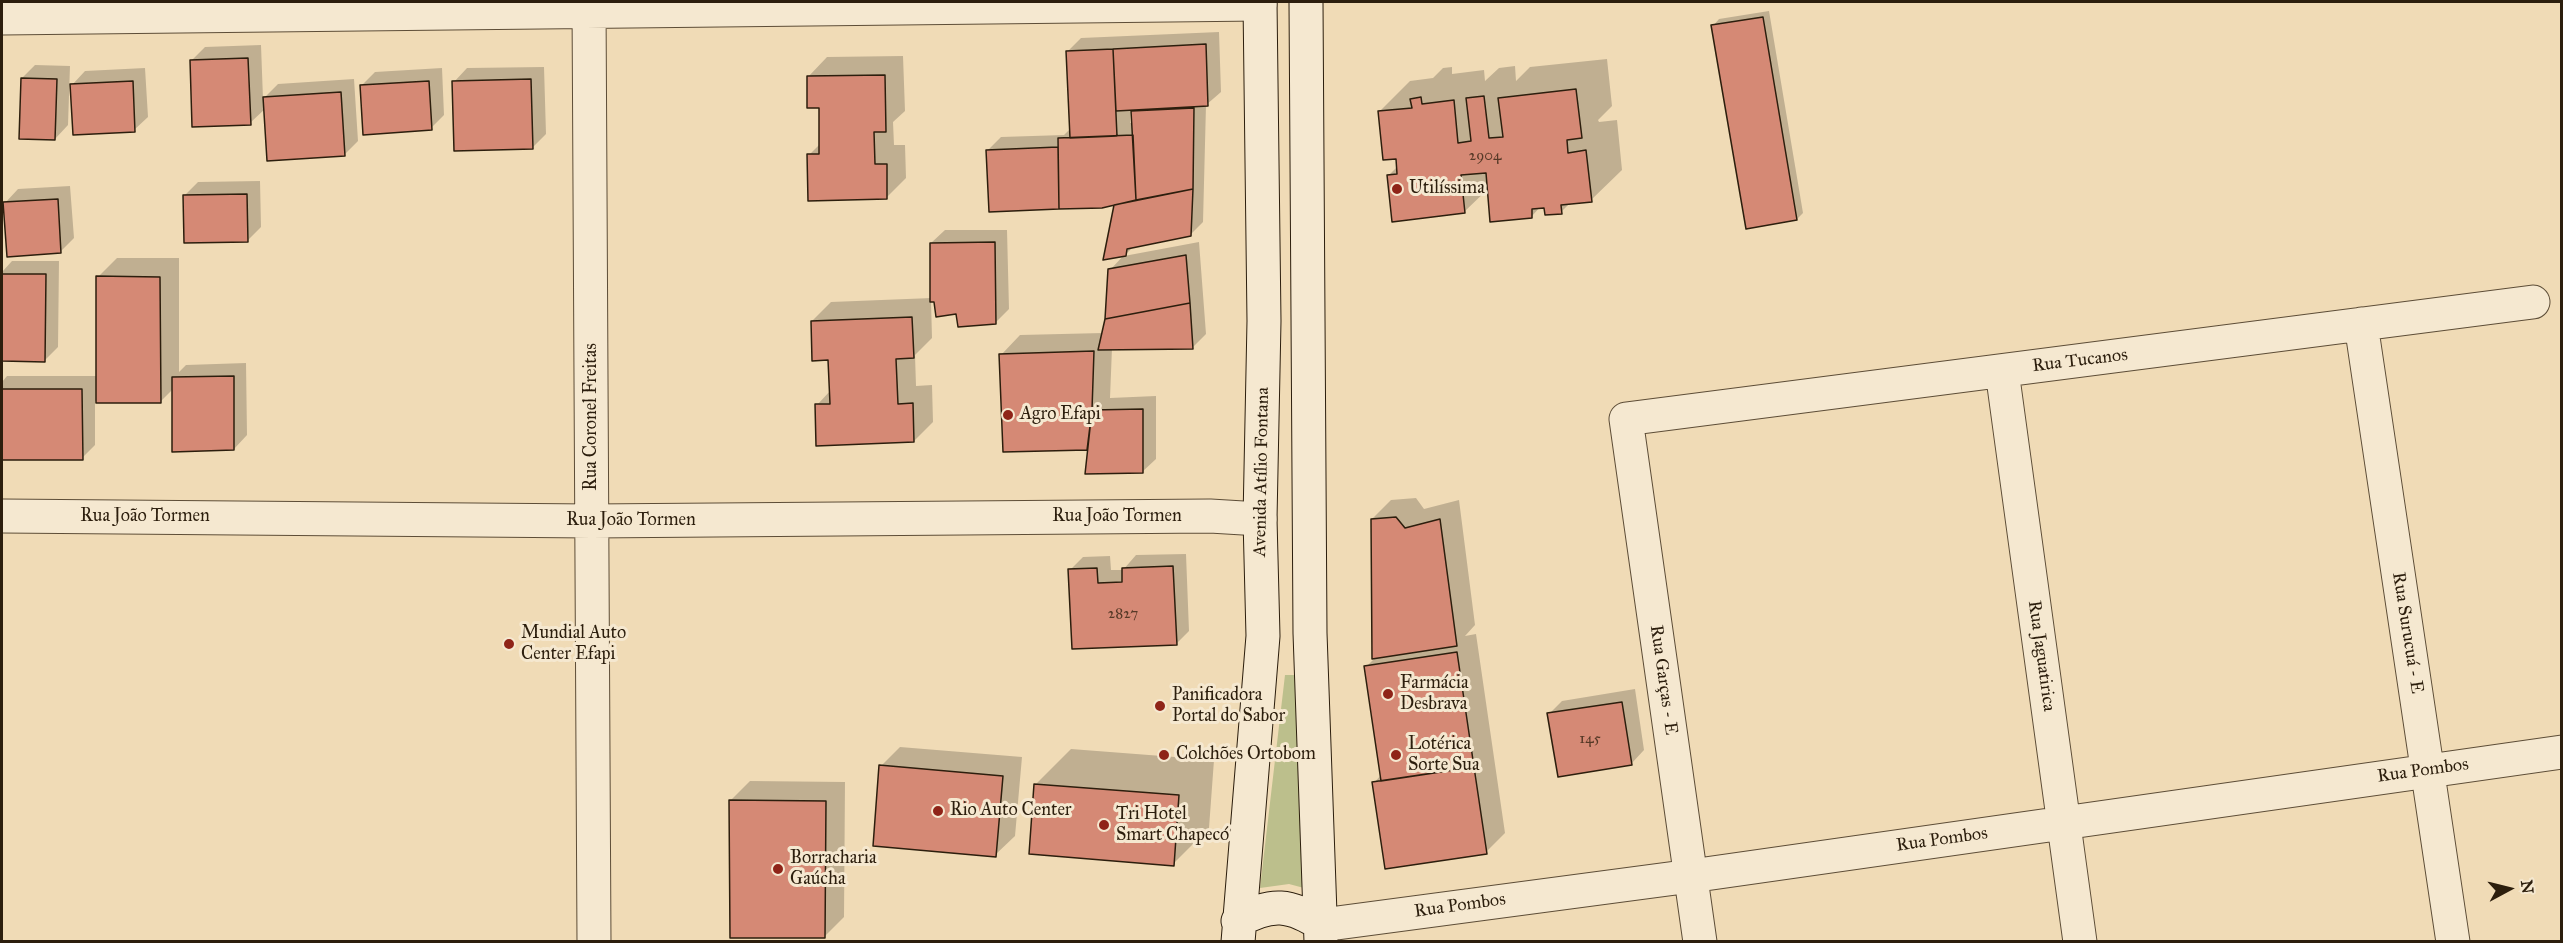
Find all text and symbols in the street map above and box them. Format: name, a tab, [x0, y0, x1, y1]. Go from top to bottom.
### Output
house number: 2904	[1469, 147, 1501, 165]
place label: Utilíssima	[1409, 178, 1485, 200]
marker: Utilíssima	[1390, 182, 1404, 196]
street label: Rua Coronel Freitas	[581, 343, 603, 491]
street label: Rua Tucanos	[2031, 344, 2129, 378]
street label: Avenida Atílio Fontana	[1250, 387, 1274, 557]
place label: Agro Efapi	[1020, 404, 1101, 426]
marker: Agro Efapi	[1001, 408, 1015, 422]
street label: Rua João Tormen	[80, 506, 210, 528]
street label: Rua João Tormen	[1052, 506, 1182, 528]
street label: Rua João Tormen	[566, 510, 696, 532]
street label: Rua Surucuá - E	[2387, 571, 2427, 695]
street label: Rua Jaguatirica	[2023, 599, 2059, 713]
house number: 2827	[1108, 605, 1138, 623]
place label: Mundial Auto Center Efapi	[521, 623, 626, 666]
street label: Rua Garças - E	[1645, 624, 1681, 736]
marker: Mundial Auto Center Efapi	[502, 637, 516, 651]
place label: Farmácia Desbrava	[1400, 673, 1469, 716]
place label: Panificadora Portal do Sabor	[1172, 685, 1285, 728]
marker: Farmácia Desbrava	[1381, 687, 1395, 701]
marker: Panificadora Portal do Sabor	[1153, 699, 1167, 713]
house number: 145	[1579, 730, 1601, 748]
place label: Lotérica Sorte Sua	[1408, 734, 1480, 777]
place label: Colchões Ortobom	[1176, 744, 1316, 766]
marker: Colchões Ortobom	[1157, 748, 1171, 762]
marker: Lotérica Sorte Sua	[1389, 748, 1403, 762]
street label: Rua Pombos	[2376, 754, 2470, 788]
place label: Rio Auto Center	[950, 800, 1072, 822]
marker: Rio Auto Center	[931, 804, 945, 818]
place label: Tri Hotel Smart Chapecó	[1116, 804, 1229, 846]
marker: Tri Hotel Smart Chapecó	[1097, 818, 1111, 832]
street label: Rua Pombos	[1895, 823, 1989, 857]
place label: Borracharia Gaúcha	[790, 848, 877, 890]
north arrow	[2479, 859, 2539, 919]
marker: Borracharia Gaúcha	[771, 862, 785, 876]
text: N	[2517, 879, 2538, 895]
street label: Rua Pombos	[1413, 889, 1507, 923]

